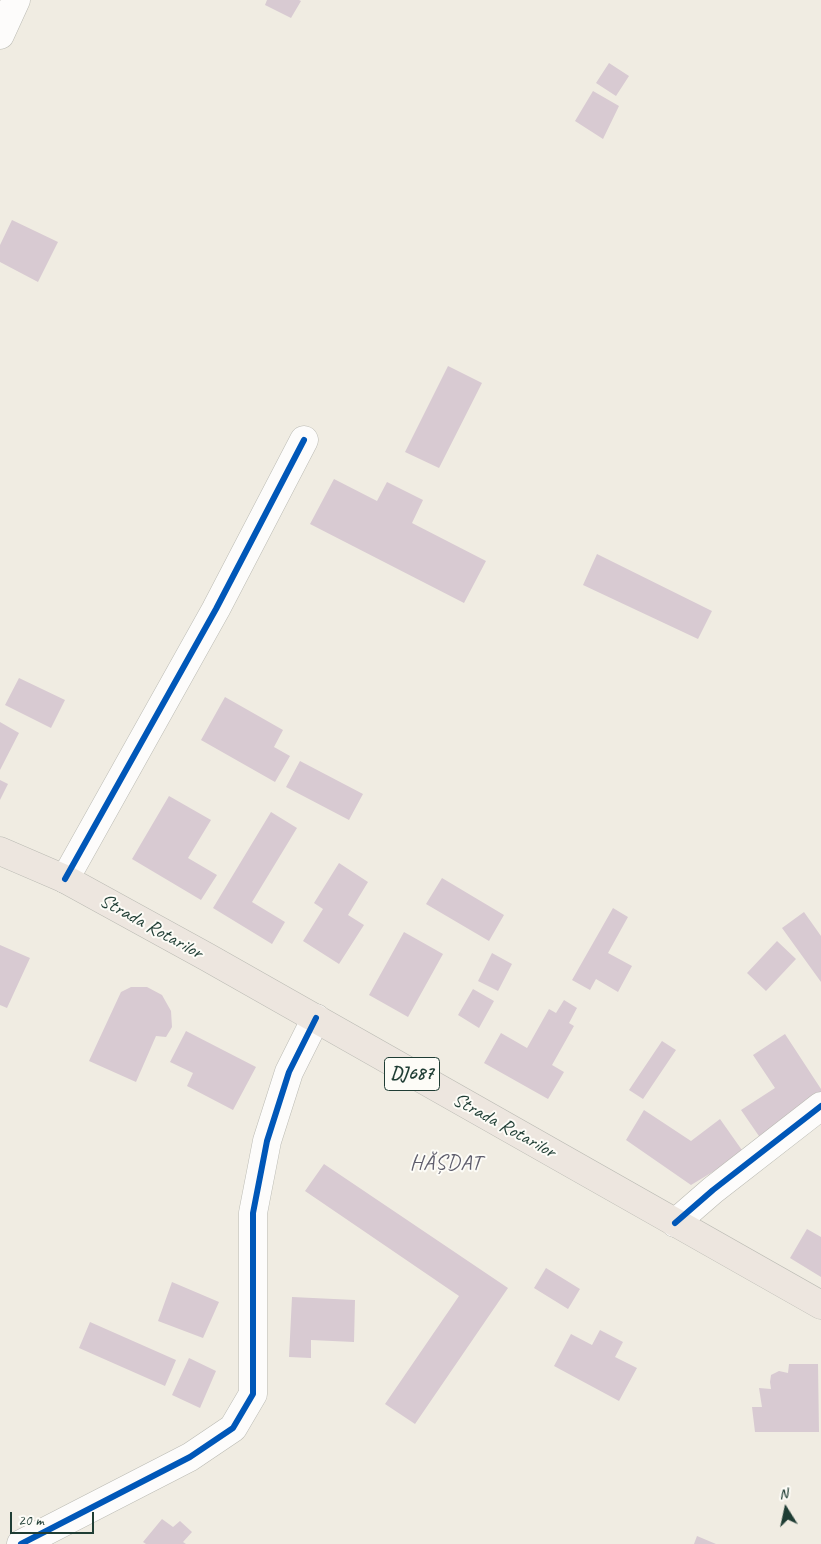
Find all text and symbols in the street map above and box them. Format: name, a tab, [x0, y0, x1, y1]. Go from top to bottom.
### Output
street label: Strada Rotarilor	[95, 889, 207, 965]
road number: DJ687	[384, 1058, 440, 1090]
street label: Strada Rotarilor	[448, 1088, 560, 1164]
district label: HĂȘDAT	[409, 1150, 483, 1176]
north arrow	[761, 1484, 811, 1534]
text: N	[778, 1485, 789, 1503]
scale bar	[12, 1502, 96, 1534]
text: 20 m	[18, 1511, 44, 1530]

